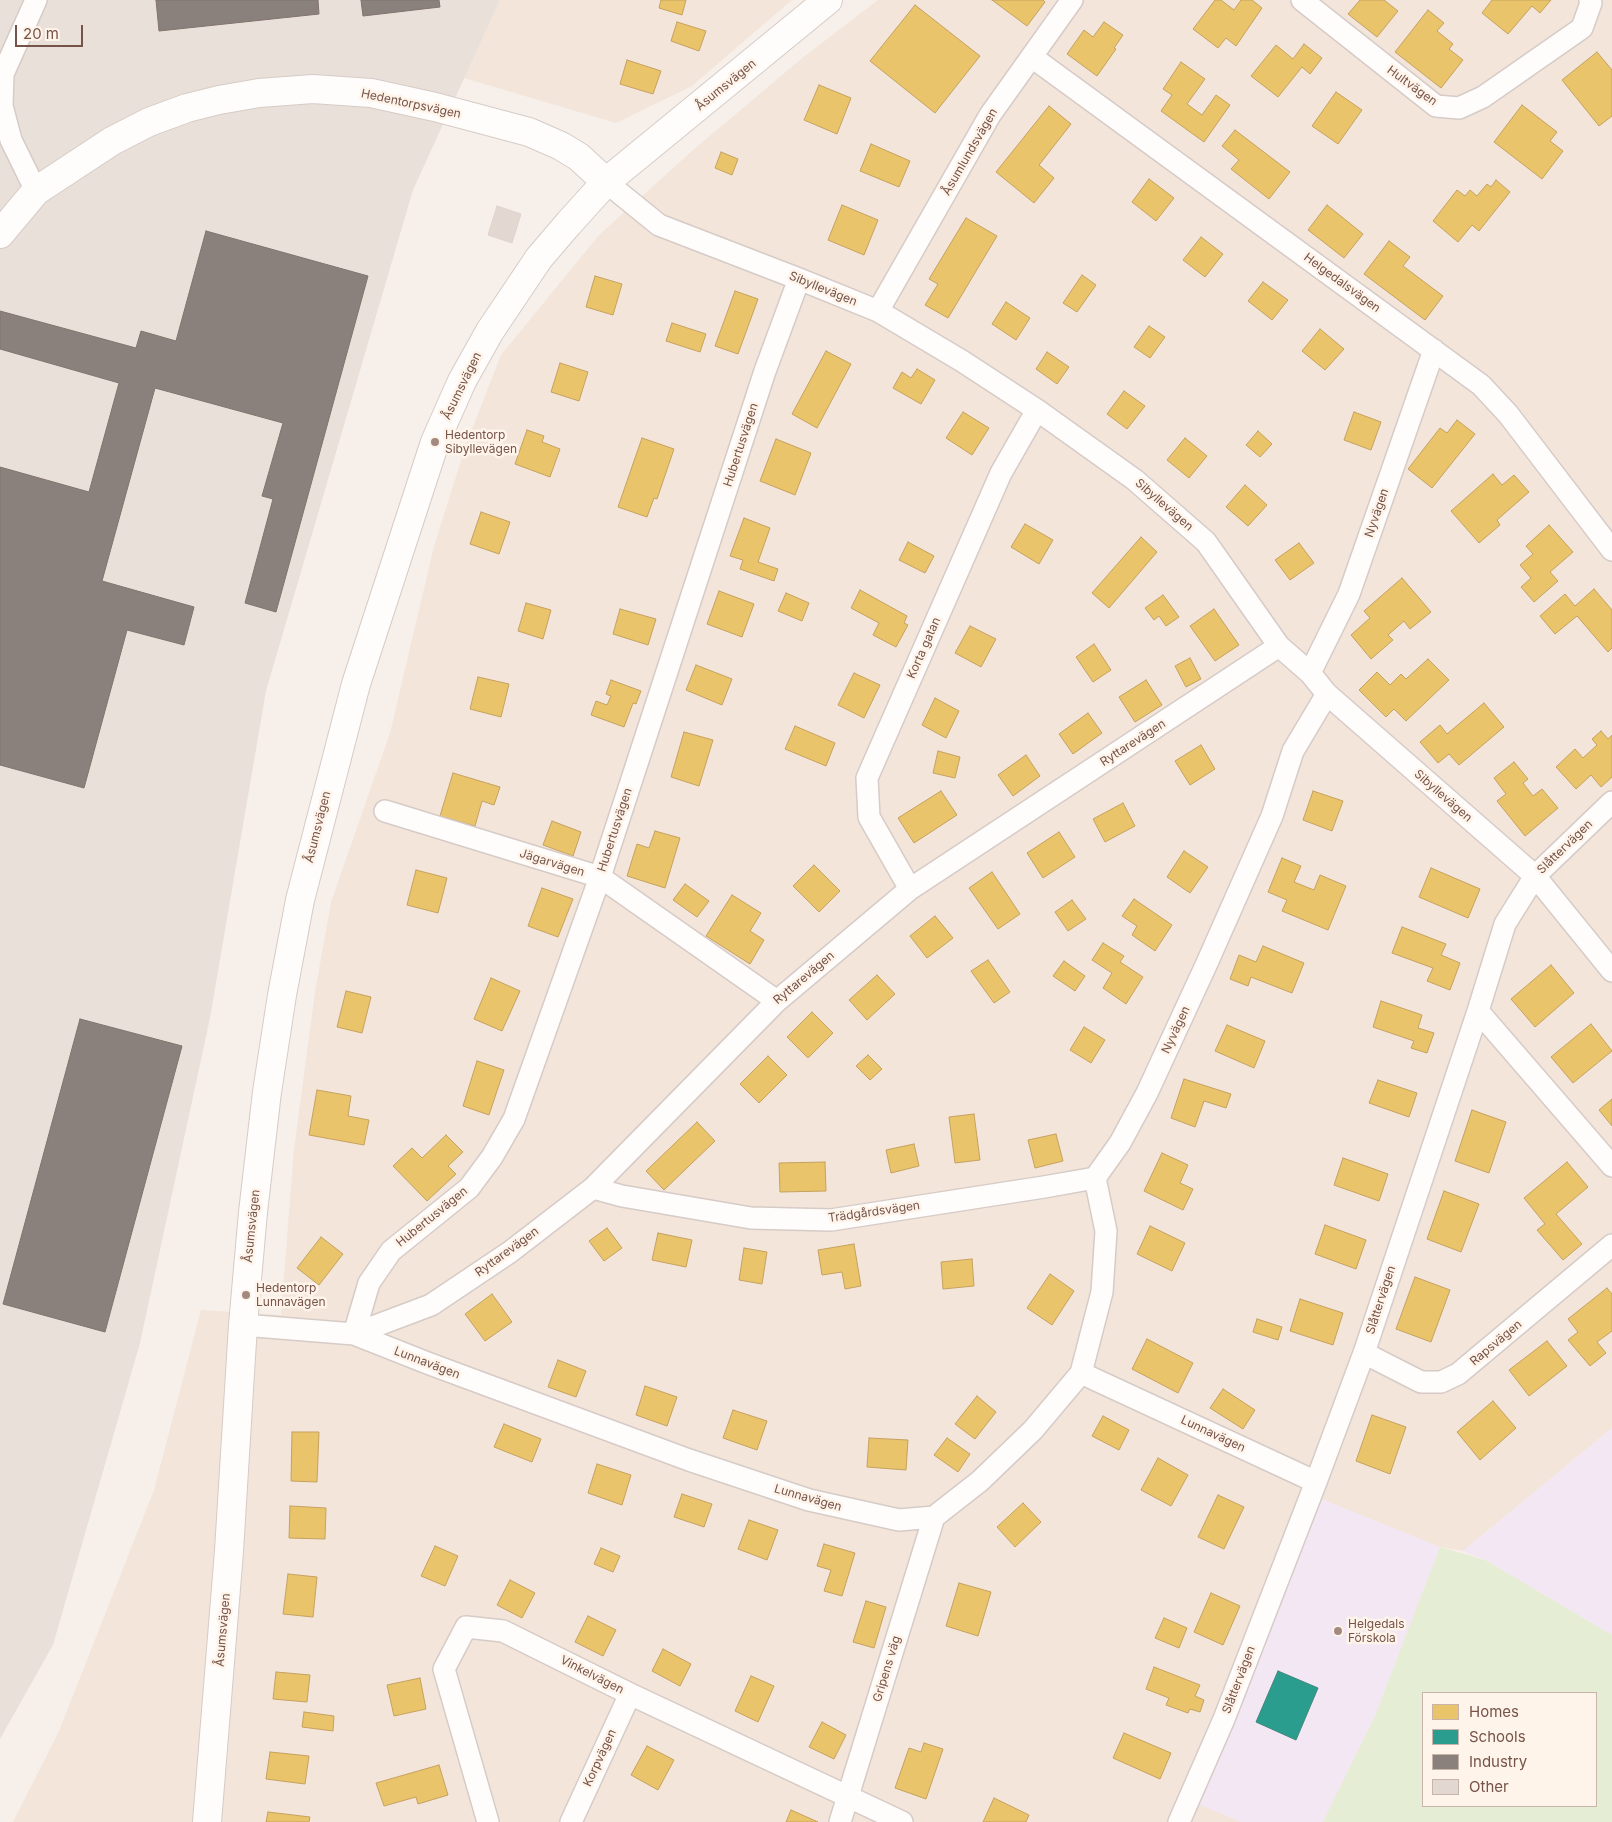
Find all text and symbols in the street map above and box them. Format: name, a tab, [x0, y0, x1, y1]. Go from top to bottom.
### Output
scale bar	[18, 15, 85, 47]
text: 20 m	[23, 24, 59, 43]
street label: Åsumsvägen	[693, 56, 759, 114]
street label: Hultvägen	[1384, 63, 1440, 109]
street label: Hedentorpsvägen	[360, 86, 462, 122]
street label: Åsumlundsvägen	[939, 106, 1001, 198]
street label: Helgedalsvägen	[1301, 250, 1383, 316]
street label: Sibyllevägen	[787, 269, 859, 309]
street label: Åsumsvägen	[439, 350, 485, 422]
street label: Hubertusvägen	[721, 401, 761, 489]
place label: Hedentorp Sibyllevägen	[445, 428, 517, 456]
marker: Hedentorp Sibyllevägen	[429, 436, 441, 448]
street label: Sibyllevägen	[1132, 476, 1196, 534]
street label: Nyvägen	[1362, 487, 1392, 539]
street label: Korta gatan	[904, 615, 944, 681]
street label: Ryttarevägen	[1098, 717, 1168, 769]
street label: Sibyllevägen	[1411, 767, 1475, 825]
street label: Hubertusvägen	[595, 786, 635, 874]
street label: Åsumsvägen	[302, 790, 334, 864]
street label: Slåttervägen	[1534, 817, 1596, 877]
street label: Jägarvägen	[518, 846, 586, 880]
street label: Ryttarevägen	[771, 948, 837, 1008]
street label: Nyvägen	[1159, 1004, 1193, 1056]
street label: Hubertusvägen	[394, 1184, 470, 1250]
street label: Åsumsvägen	[241, 1189, 263, 1263]
street label: Trädgårdsvägen	[827, 1198, 921, 1226]
street label: Ryttarevägen	[472, 1224, 542, 1280]
street label: Slåttervägen	[1363, 1264, 1399, 1336]
place label: Hedentorp Lunnavägen	[256, 1281, 325, 1309]
marker: Hedentorp Lunnavägen	[240, 1289, 252, 1301]
street label: Rapsvägen	[1467, 1317, 1525, 1369]
street label: Lunnavägen	[392, 1344, 462, 1382]
street label: Lunnavägen	[1178, 1413, 1248, 1455]
street label: Lunnavägen	[773, 1482, 843, 1514]
street label: Åsumsvägen	[213, 1593, 233, 1667]
place label: Helgedals Förskola	[1348, 1617, 1405, 1645]
marker: Helgedals Förskola	[1332, 1625, 1344, 1637]
street label: Gripens väg	[870, 1634, 904, 1704]
street label: Slåttervägen	[1219, 1644, 1259, 1716]
street label: Vinkelvägen	[558, 1653, 626, 1697]
legend	[1422, 1692, 1597, 1807]
text: Homes	[1469, 1702, 1519, 1721]
street label: Korpvägen	[580, 1727, 620, 1789]
text: Schools	[1469, 1727, 1526, 1746]
text: Industry	[1469, 1752, 1527, 1771]
text: Other	[1469, 1777, 1509, 1796]

